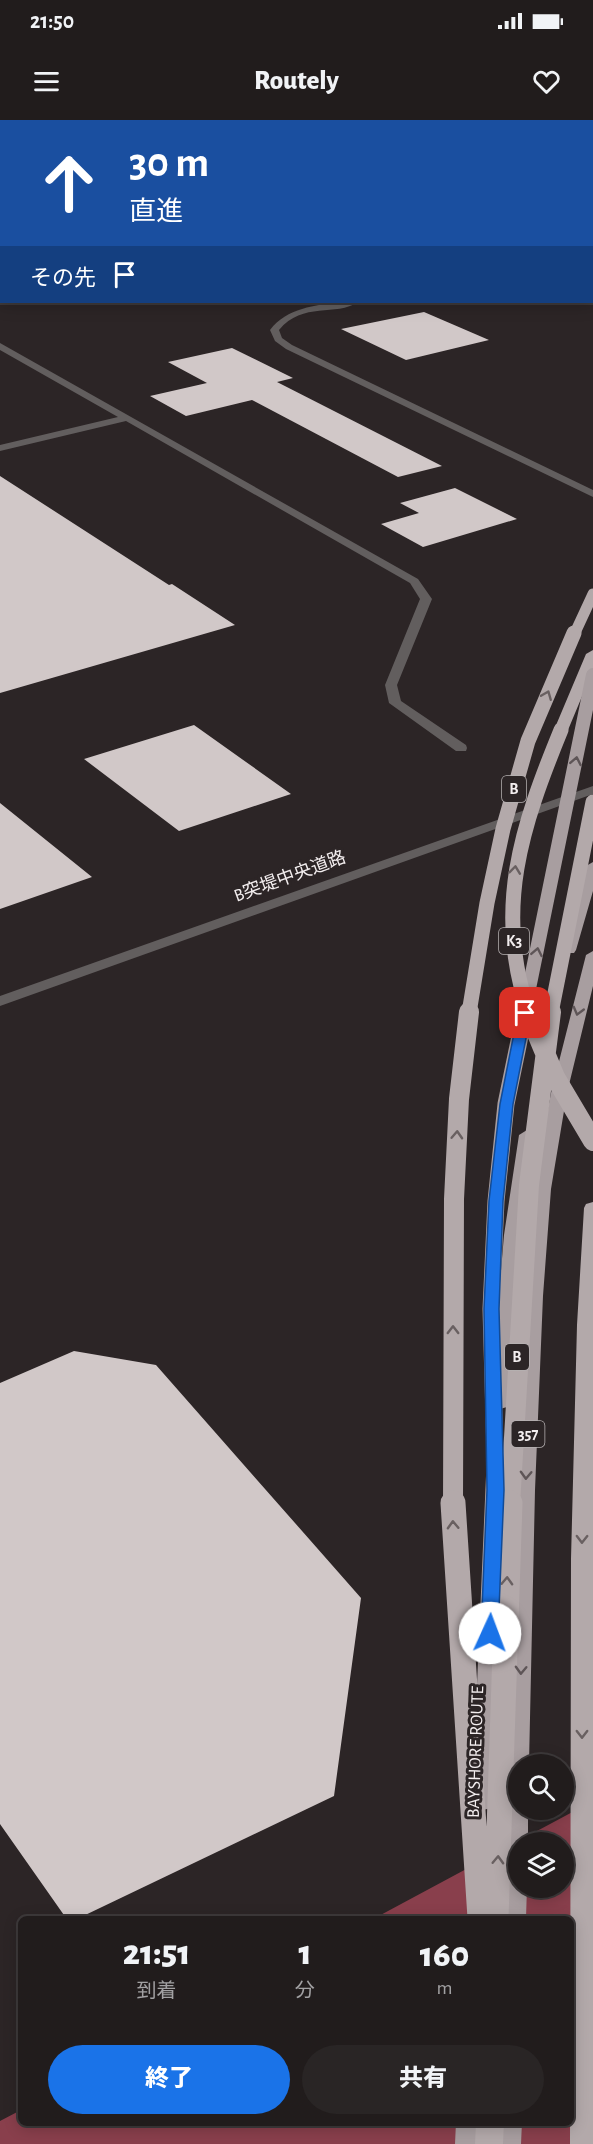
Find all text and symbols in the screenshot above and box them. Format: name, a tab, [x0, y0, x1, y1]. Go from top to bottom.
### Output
text: 21:50	[30, 10, 74, 32]
icon: menu	[30, 65, 63, 98]
icon: heart	[530, 65, 563, 98]
text: Routely	[254, 67, 339, 94]
text: 30 m	[129, 142, 209, 184]
icon: ahead	[30, 144, 108, 222]
text: 直進	[129, 198, 183, 225]
icon: arrive	[108, 258, 141, 291]
text: その先	[30, 267, 96, 289]
one-way arrow	[540, 690, 552, 701]
one-way arrow	[568, 756, 581, 766]
road number: B	[502, 776, 526, 802]
street label: B突堤中央道路	[231, 847, 348, 906]
one-way arrow	[508, 865, 521, 874]
road number: K3	[499, 928, 529, 954]
one-way arrow	[530, 947, 543, 957]
pin	[499, 987, 550, 1038]
icon: arrive	[508, 996, 541, 1029]
one-way arrow	[572, 1006, 585, 1016]
one-way arrow	[450, 1131, 463, 1140]
one-way arrow	[447, 1325, 459, 1334]
road number: B	[505, 1344, 529, 1370]
road number: 357	[512, 1421, 544, 1447]
one-way arrow	[519, 1471, 532, 1480]
one-way arrow	[447, 1520, 459, 1529]
one-way arrow	[576, 1535, 588, 1544]
one-way arrow	[501, 1577, 513, 1586]
position arrow	[458, 1601, 522, 1665]
one-way arrow	[514, 1666, 527, 1675]
street label: BAYSHORE ROUTE	[465, 1685, 487, 1818]
one-way arrow	[576, 1730, 588, 1739]
map controls	[508, 1754, 574, 1898]
button: search	[508, 1754, 574, 1820]
button: layers	[508, 1832, 574, 1898]
one-way arrow	[492, 1856, 504, 1865]
text: 21:51	[123, 1935, 190, 1971]
text: 1	[298, 1935, 312, 1971]
text: 160	[420, 1937, 469, 1973]
text: m	[437, 1978, 453, 1998]
text: 到着	[137, 1981, 177, 2001]
text: 分	[295, 1981, 315, 2001]
button: 終了	[48, 2045, 290, 2114]
button: 共有	[302, 2045, 544, 2114]

